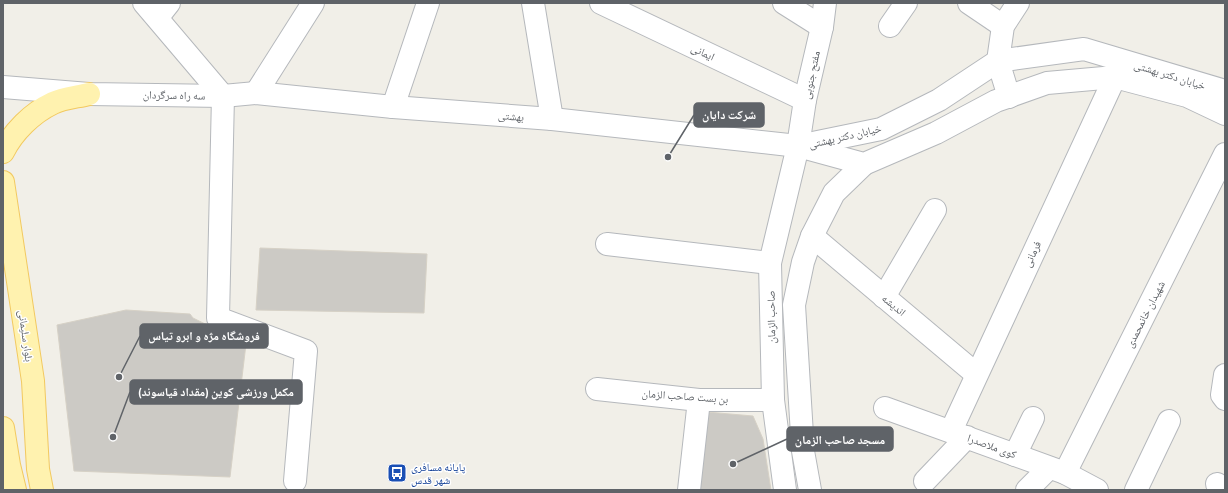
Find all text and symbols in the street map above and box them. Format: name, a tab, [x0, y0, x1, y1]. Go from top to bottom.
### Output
street label: ایمانی	[689, 41, 717, 63]
street label: مفتح جنوبی	[799, 50, 823, 100]
street label: خیابان دکتر بهشتی	[1132, 57, 1208, 93]
street label: سه راه سرگردان	[143, 87, 205, 103]
callout: شرکت دایان	[694, 103, 764, 127]
text: شرکت دایان	[702, 107, 756, 123]
street label: بهشتی	[498, 108, 524, 124]
street label: خیابان دکتر بهشتی	[807, 121, 883, 151]
street label: فرمانی	[1020, 238, 1044, 269]
street label: شهیدان خانمحمدی	[1122, 278, 1168, 350]
street label: صاحب الزمان	[764, 290, 778, 344]
street label: اندیشه	[879, 291, 909, 319]
street label: بلوار سلیمانی	[15, 309, 37, 363]
callout: فروشگاه مژه و ابرو تیاس	[140, 324, 268, 348]
text: فروشگاه مژه و ابرو تیاس	[148, 328, 260, 344]
callout: مکمل ورزشی کوین (مقداد قیاسوند)	[130, 380, 302, 404]
text: مکمل ورزشی کوین (مقداد قیاسوند)	[138, 384, 294, 400]
street label: بن بست صاحب الزمان	[641, 386, 729, 406]
callout: مسجد صاحب الزمان	[787, 427, 893, 451]
street label: کوی ملاصدرا	[966, 431, 1019, 461]
text: مسجد صاحب الزمان	[795, 432, 886, 448]
place label: پایانه مسافری شهر قدس	[411, 460, 466, 487]
bus stop icon: پایانه مسافری شهر قدس	[386, 462, 408, 484]

